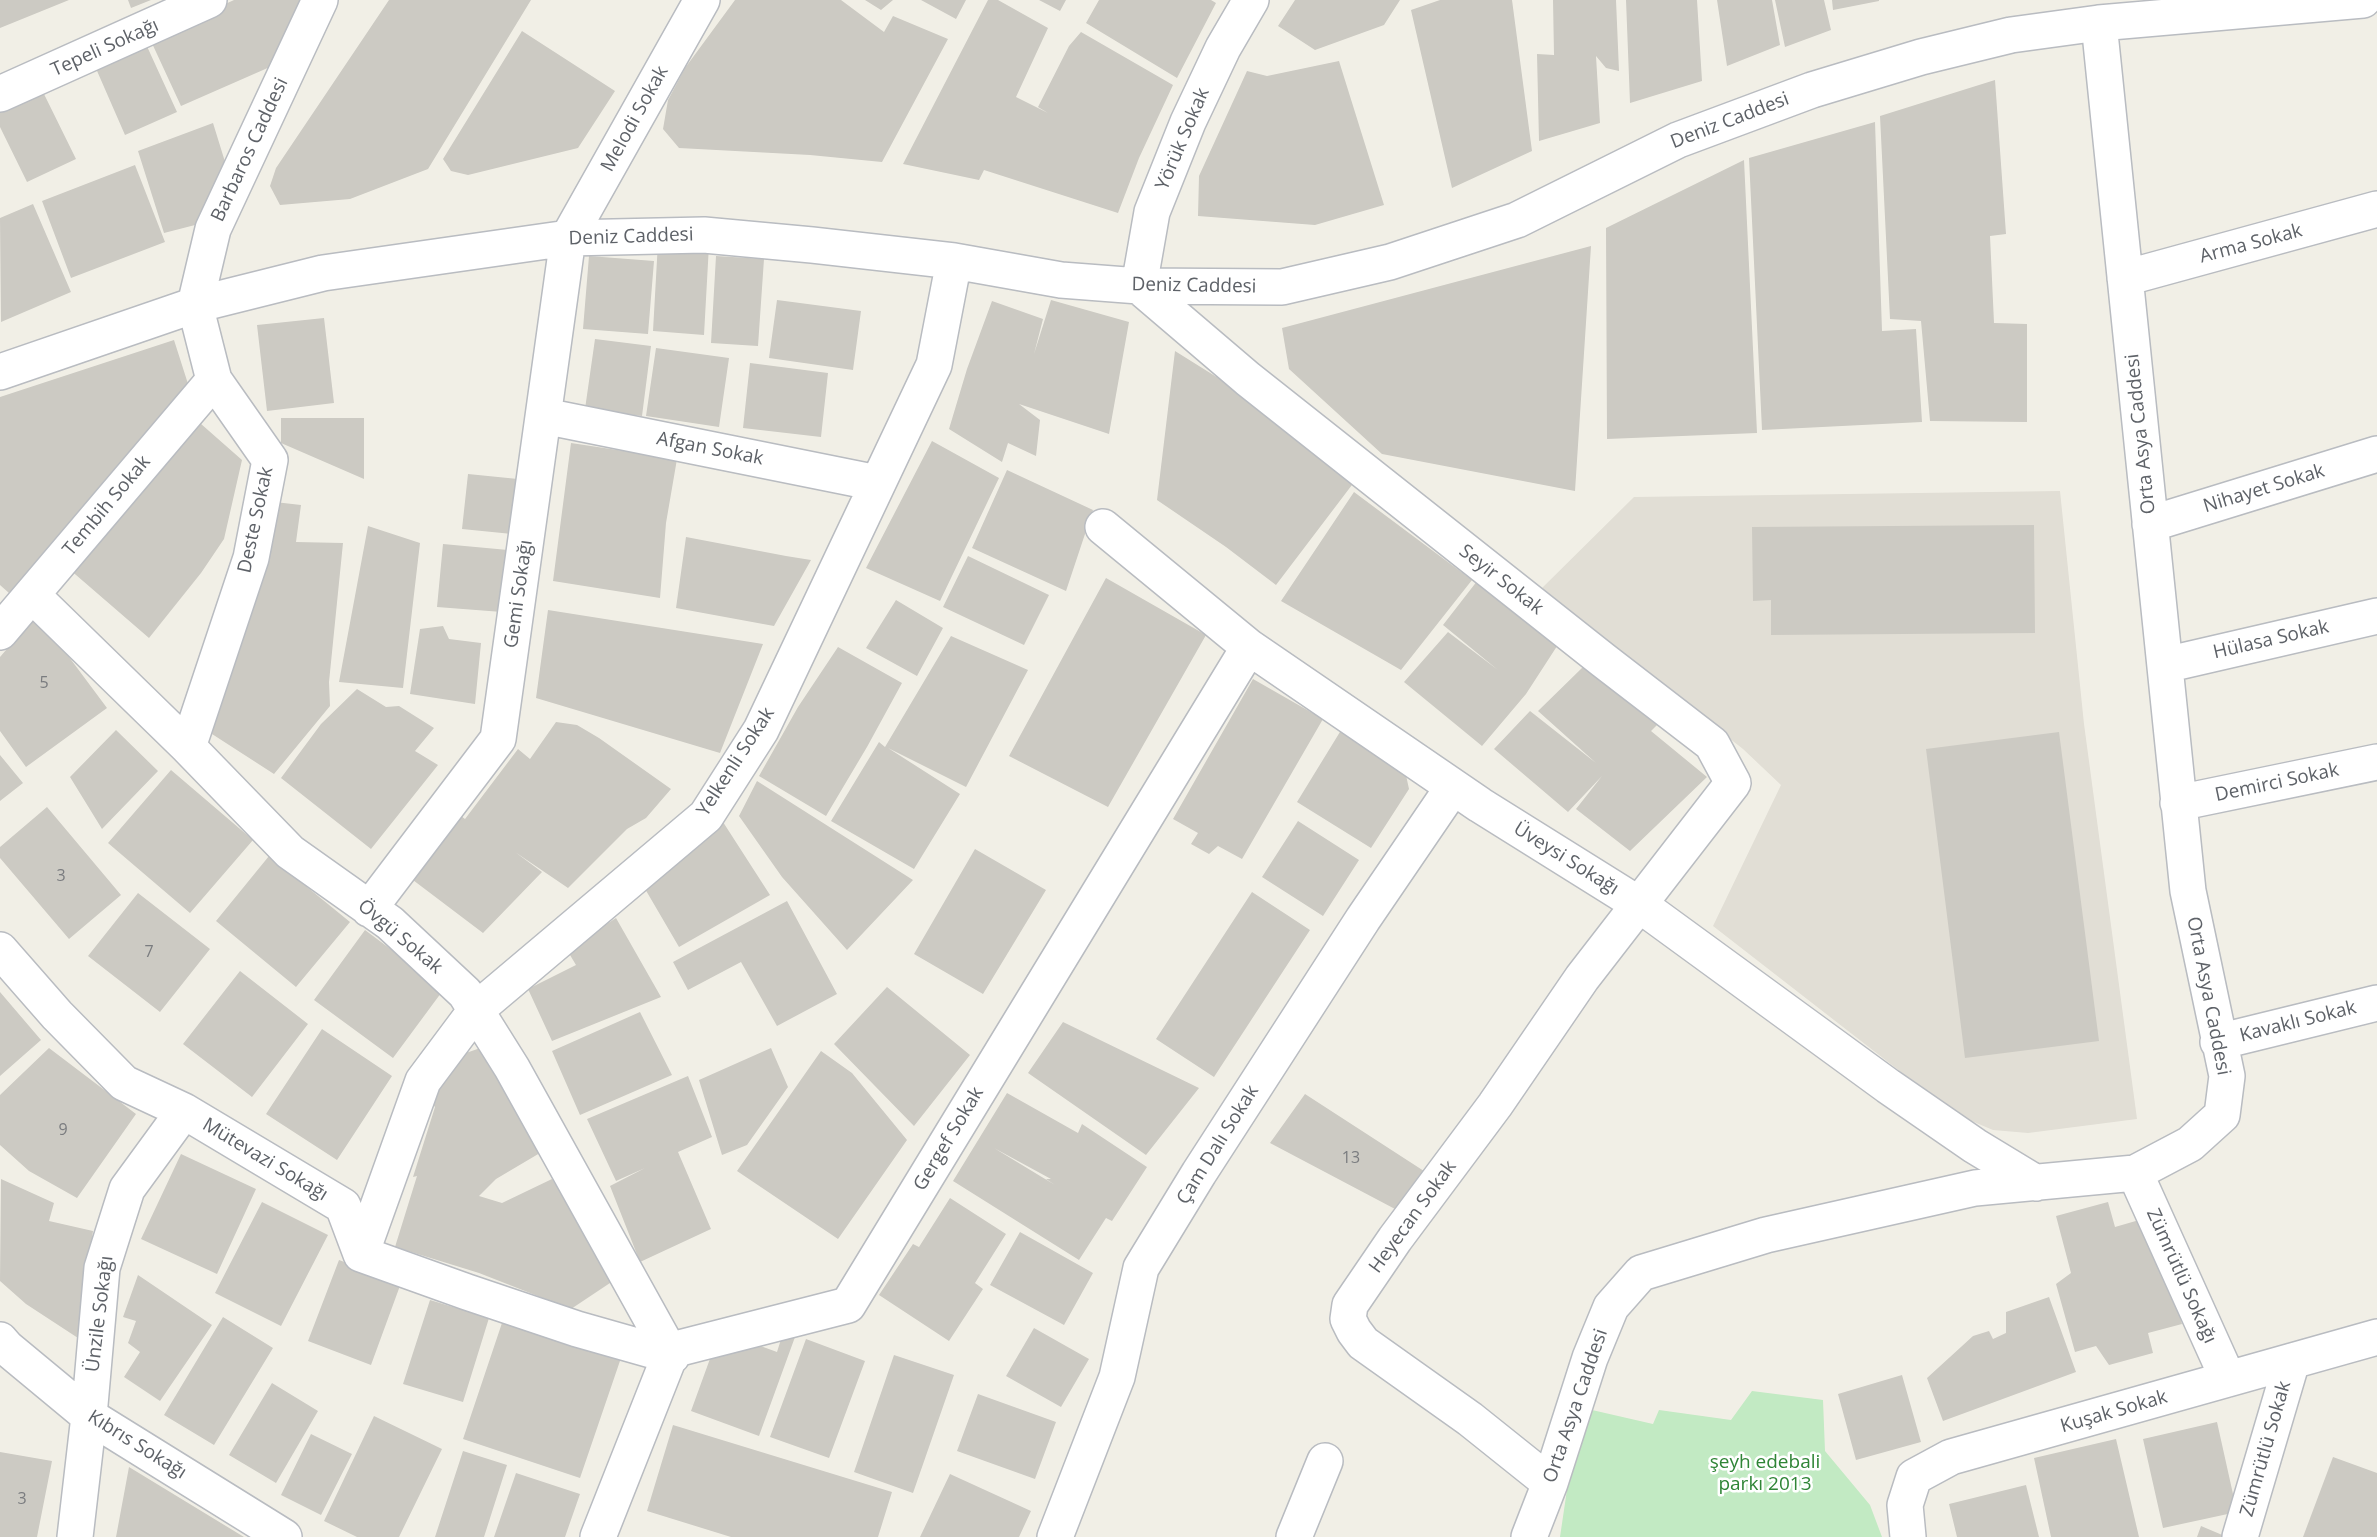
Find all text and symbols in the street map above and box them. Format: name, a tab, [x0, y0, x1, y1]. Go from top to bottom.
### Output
street label: Tepeli Sokağı	[48, 14, 162, 82]
street label: Melodi Sokak	[596, 62, 674, 176]
street label: Barbaros Caddesi	[207, 74, 293, 226]
street label: Yörük Sokak	[1151, 84, 1215, 194]
street label: Deniz Caddesi	[1668, 88, 1792, 154]
street label: Arma Sokak	[2197, 219, 2305, 269]
street label: Deniz Caddesi	[568, 223, 694, 251]
street label: Deniz Caddesi	[1131, 274, 1257, 298]
street label: Orta Asya Caddesi	[2121, 353, 2161, 515]
street label: Afgan Sokak	[655, 427, 765, 471]
street label: Tembih Sokak	[58, 451, 156, 561]
street label: Nihayet Sokak	[2201, 460, 2327, 518]
street label: Deste Sokak	[234, 465, 278, 575]
street label: Gemi Sokağı	[500, 538, 538, 650]
street label: Seyir Sokak	[1454, 540, 1548, 620]
street label: Hülasa Sokak	[2211, 616, 2331, 664]
house number: 5	[39, 673, 49, 693]
street label: Yelkenli Sokak	[692, 703, 780, 821]
street label: Demirci Sokak	[2213, 759, 2341, 807]
street label: Üveysi Sokağı	[1509, 818, 1623, 900]
house number: 3	[56, 866, 66, 886]
street label: Övgü Sokak	[353, 895, 447, 979]
street label: Orta Asya Caddesi	[2181, 915, 2235, 1077]
house number: 7	[144, 942, 154, 962]
street label: Kavaklı Sokak	[2237, 997, 2359, 1047]
street label: Çam Dalı Sokak	[1172, 1081, 1264, 1209]
street label: Gergef Sokak	[909, 1083, 989, 1195]
street label: Mütevazi Sokağı	[198, 1114, 332, 1206]
house number: 9	[58, 1120, 68, 1140]
house number: 13	[1342, 1148, 1360, 1168]
street label: Heyecan Sokak	[1365, 1156, 1461, 1278]
street label: Zümrütlü Sokağı	[2141, 1205, 2221, 1347]
street label: Ünzile Sokağı	[82, 1254, 118, 1374]
street label: Orta Asya Caddesi	[1539, 1326, 1613, 1486]
street label: Zümrütlü Sokak	[2236, 1379, 2296, 1519]
street label: Kuşak Sokak	[2058, 1386, 2170, 1438]
street label: Kıbrıs Sokağı	[83, 1406, 191, 1484]
park label: şeyh edebali parkı 2013	[1710, 1452, 1820, 1496]
house number: 3	[17, 1489, 27, 1509]

